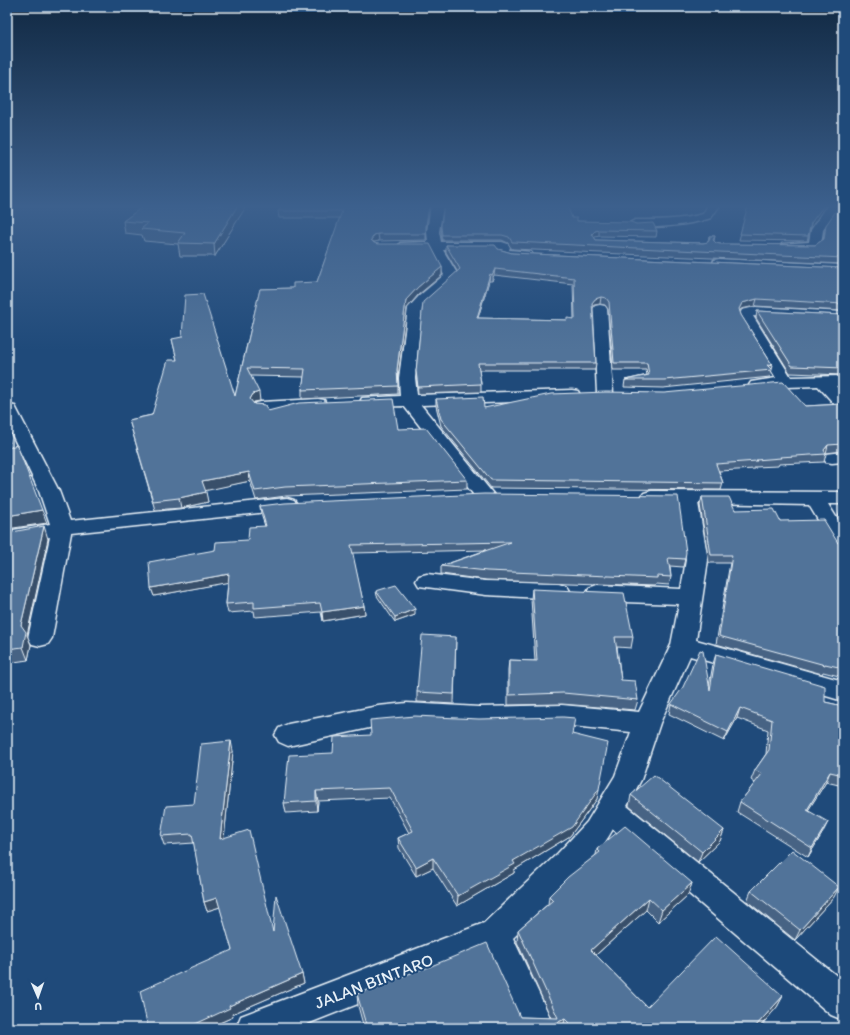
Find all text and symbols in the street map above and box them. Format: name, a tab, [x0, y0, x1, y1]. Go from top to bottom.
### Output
street label: JALAN BINTARO	[312, 949, 436, 1013]
north arrow	[18, 977, 58, 1017]
text: U	[34, 1000, 42, 1013]

